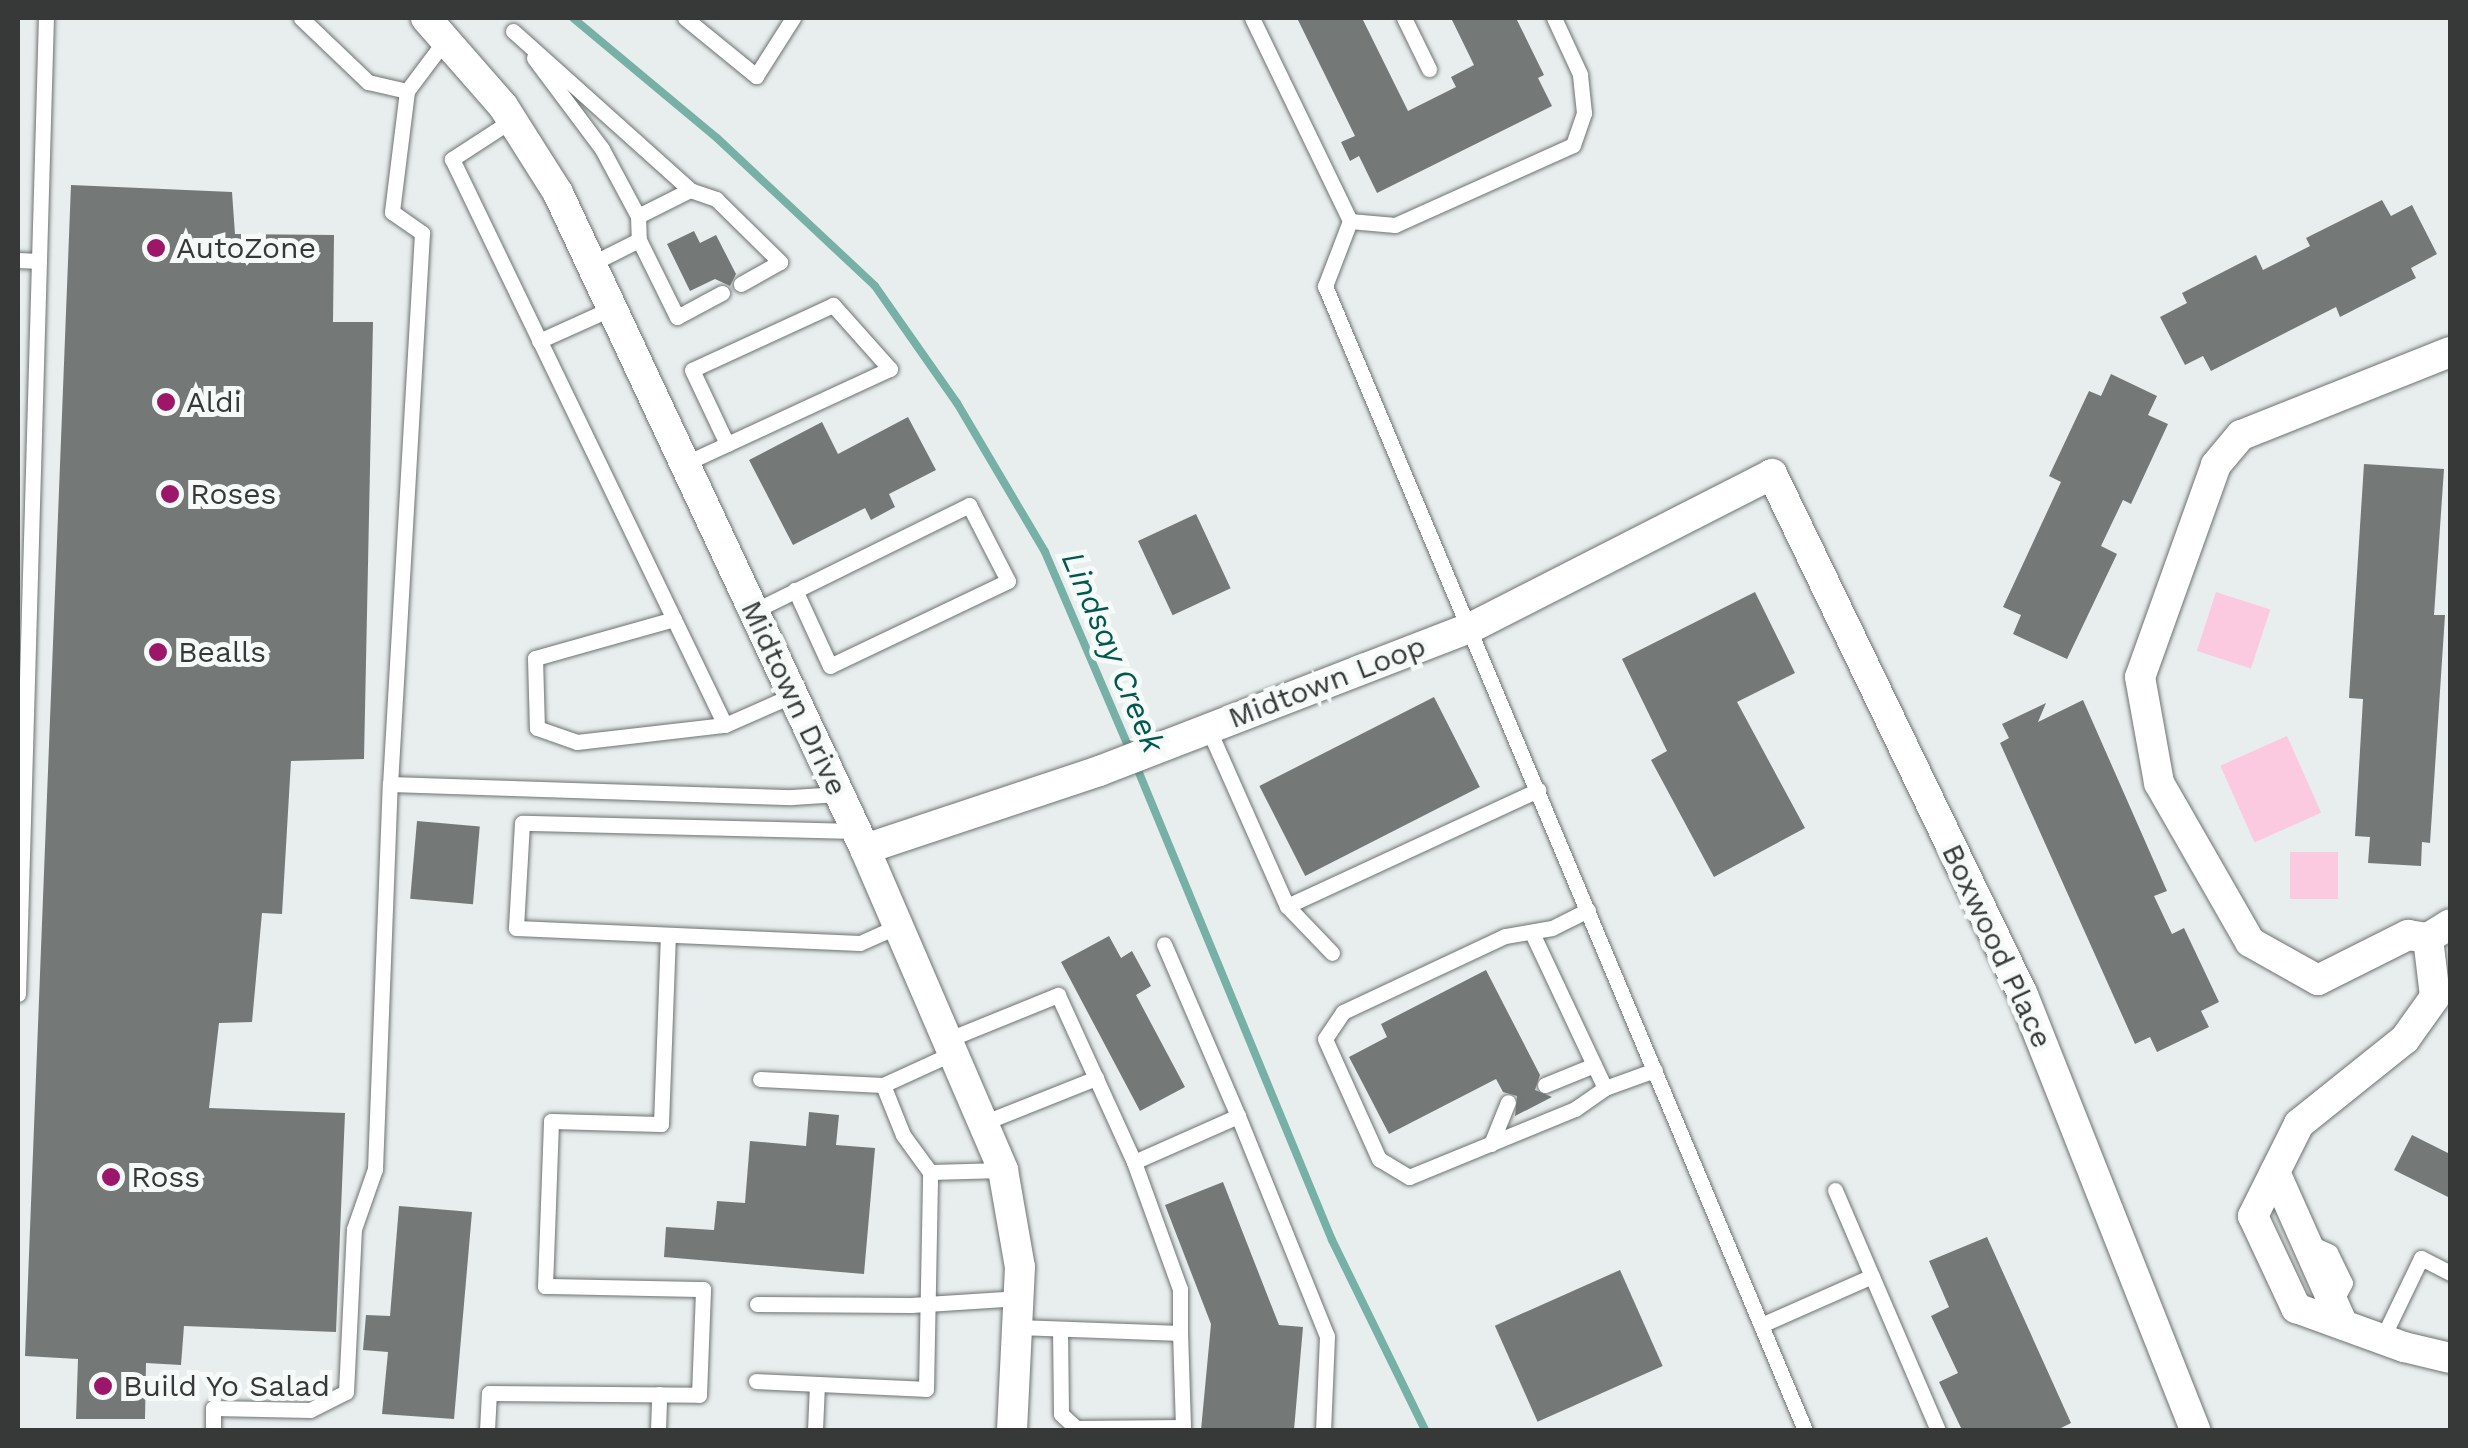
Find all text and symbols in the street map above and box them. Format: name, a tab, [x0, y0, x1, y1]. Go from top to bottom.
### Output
place label: AutoZone	[176, 230, 316, 266]
marker: AutoZone	[145, 237, 167, 259]
place label: Aldi	[186, 384, 242, 420]
marker: Aldi	[155, 391, 177, 413]
place label: Roses	[190, 476, 276, 512]
marker: Roses	[159, 483, 181, 505]
water label: Lindsay Creek	[1053, 545, 1173, 759]
street label: Midtown Drive	[733, 595, 855, 801]
street label: Midtown Loop	[1223, 628, 1431, 736]
place label: Bealls	[178, 634, 266, 670]
marker: Bealls	[147, 641, 169, 663]
street label: Boxwood Place	[1934, 838, 2060, 1054]
place label: Ross	[131, 1159, 200, 1195]
marker: Ross	[100, 1166, 122, 1188]
place label: Build Yo Salad	[123, 1368, 331, 1404]
marker: Build Yo Salad	[92, 1375, 114, 1397]

